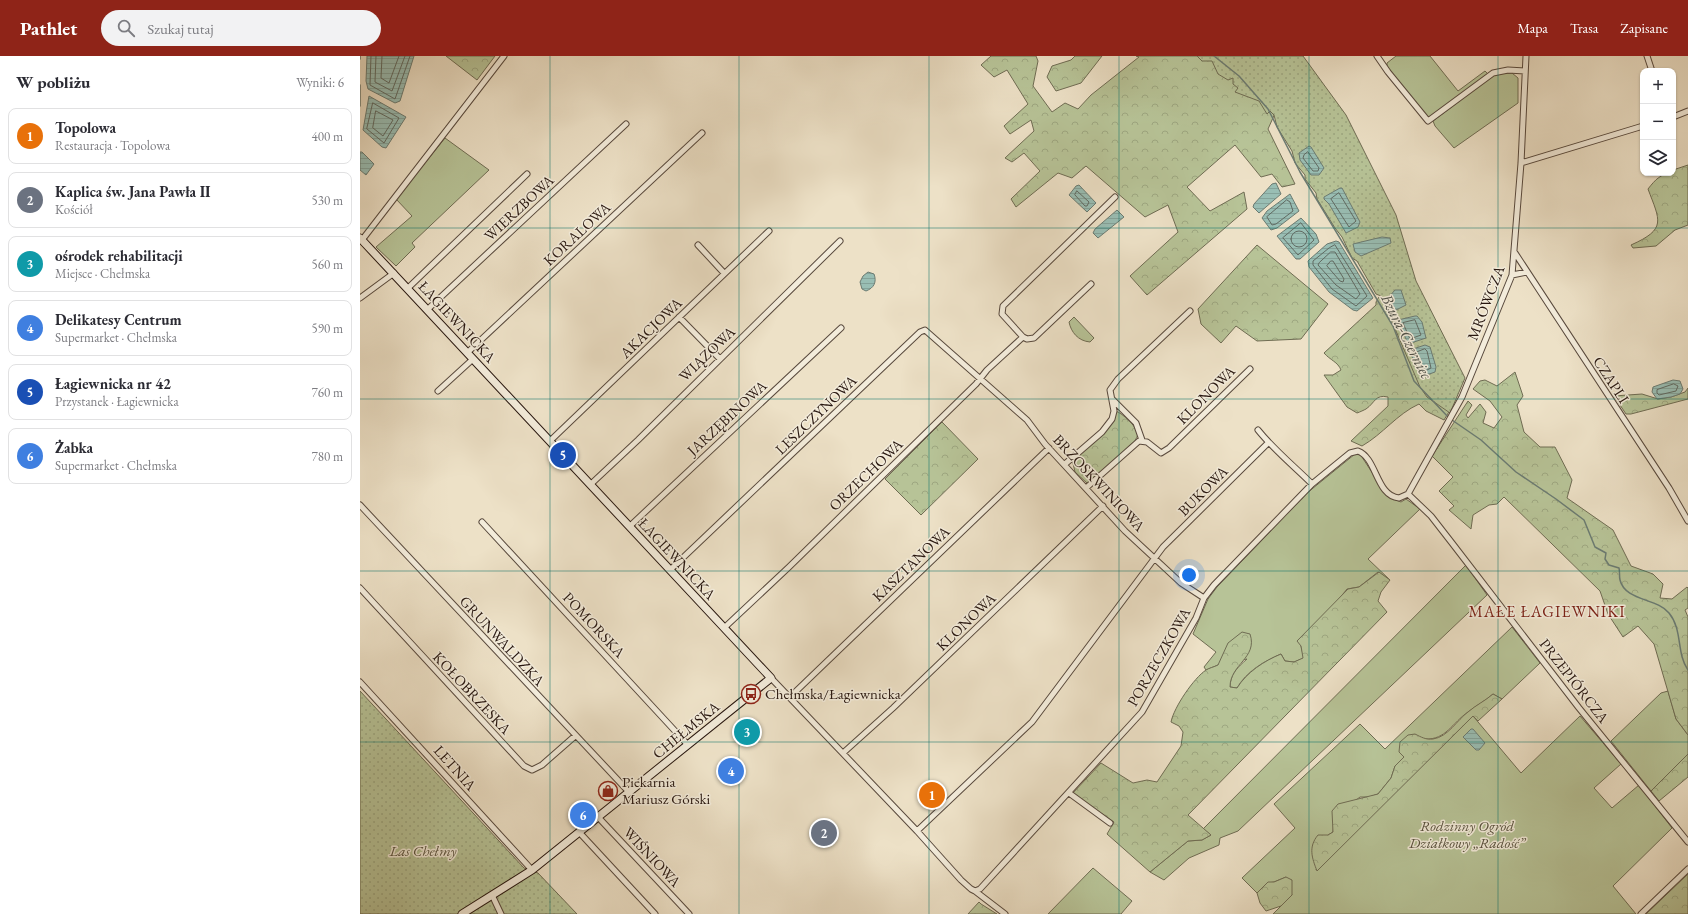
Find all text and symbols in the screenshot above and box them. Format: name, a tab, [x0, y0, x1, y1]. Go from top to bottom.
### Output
search box	[101, 10, 381, 46]
text: Pathlet	[20, 16, 77, 41]
icon: search	[115, 17, 137, 39]
text: Szukaj tutaj	[147, 19, 214, 38]
text: Mapa	[1517, 19, 1548, 37]
text: Trasa	[1570, 19, 1598, 37]
text: Zapisane	[1620, 19, 1668, 37]
map controls	[1640, 68, 1676, 176]
button: +	[1640, 68, 1676, 104]
text: W pobliżu	[16, 71, 90, 93]
text: Wyniki: 6	[296, 74, 344, 91]
button: −	[1640, 104, 1676, 140]
text: Topolowa	[55, 118, 116, 137]
text: 1	[27, 128, 33, 145]
text: 400 m	[312, 128, 343, 145]
text: Restauracja · Topolowa	[55, 137, 170, 154]
button: layers	[1640, 140, 1676, 176]
street label: WIERZBOWA	[480, 170, 558, 245]
text: Kaplica św. Jana Pawła II	[55, 182, 211, 201]
text: 2	[27, 192, 33, 209]
text: 530 m	[312, 192, 343, 209]
street label: KORALOWA	[539, 197, 615, 270]
text: Kościół	[55, 201, 93, 218]
text: ośrodek rehabilitacji	[55, 246, 183, 265]
text: 3	[27, 256, 33, 273]
text: 560 m	[312, 256, 343, 273]
street label: MRÓWCZA	[1463, 262, 1509, 343]
text: Miejsce · Chełmska	[55, 265, 150, 282]
street label: ŁAGIEWNICKA	[415, 277, 501, 367]
water label: Bzura-Czerniec	[1376, 289, 1437, 383]
street label: AKACJOWA	[615, 293, 686, 363]
text: Delikatesy Centrum	[55, 310, 182, 329]
text: 4	[27, 320, 33, 337]
text: 590 m	[312, 320, 343, 337]
street label: WIĄZOWA	[674, 322, 739, 385]
text: Supermarket · Chełmska	[55, 329, 177, 346]
street label: CZAPLI	[1589, 353, 1634, 407]
street label: KLONOWA	[1172, 361, 1239, 428]
street label: LESZCZYNOWA	[771, 370, 861, 458]
text: Łagiewnicka nr 42	[55, 374, 171, 393]
street label: JARZĘBINOWA	[681, 375, 771, 461]
text: 5	[27, 384, 33, 401]
text: 760 m	[312, 384, 343, 401]
text: Przystanek · Łagiewnicka	[55, 393, 179, 410]
street label: BRZOSKWINIOWA	[1049, 430, 1150, 536]
street label: ORZECHOWA	[825, 434, 907, 515]
text: Żabka	[55, 438, 93, 457]
pin: 5	[550, 440, 576, 470]
text: 6	[27, 448, 33, 465]
text: 780 m	[312, 448, 343, 465]
text: Supermarket · Chełmska	[55, 457, 177, 474]
street label: BUKOWA	[1174, 461, 1232, 520]
street label: ŁAGIEWNICKA	[635, 514, 721, 604]
street label: KASZTANOWA	[868, 521, 954, 605]
your location	[1179, 565, 1199, 585]
street label: POMORSKA	[559, 588, 630, 662]
street label: KLONOWA	[932, 588, 1000, 655]
street label: GRUNWALDZKA	[456, 592, 549, 690]
district label: MAŁE ŁAGIEWNIKI	[1468, 601, 1626, 622]
street label: PORZECZKOWA	[1123, 603, 1195, 710]
street label: PRZEPIÓRCZA	[1535, 635, 1614, 727]
street label: KOŁOBRZESKA	[429, 647, 516, 739]
bus stop icon: Chełmska/Łagiewnicka	[740, 683, 762, 705]
place label: Chełmska/Łagiewnicka	[765, 684, 901, 703]
street label: CHEŁMSKA	[648, 696, 724, 763]
pin: 3	[734, 717, 760, 747]
street label: LETNIA	[430, 741, 481, 795]
pin: 4	[718, 756, 744, 786]
place label: Piekarnia Mariusz Górski	[622, 772, 711, 808]
shop icon: Piekarnia Mariusz Górski	[597, 780, 619, 802]
pin: 1	[919, 780, 945, 810]
pin: 6	[570, 800, 596, 830]
park label: Rodzinny Ogród Działkowy „Radość”	[1408, 816, 1527, 852]
pin: 2	[811, 818, 837, 848]
street label: WIŚNIOWA	[620, 822, 686, 891]
park label: Las Chełmy	[388, 841, 457, 860]

